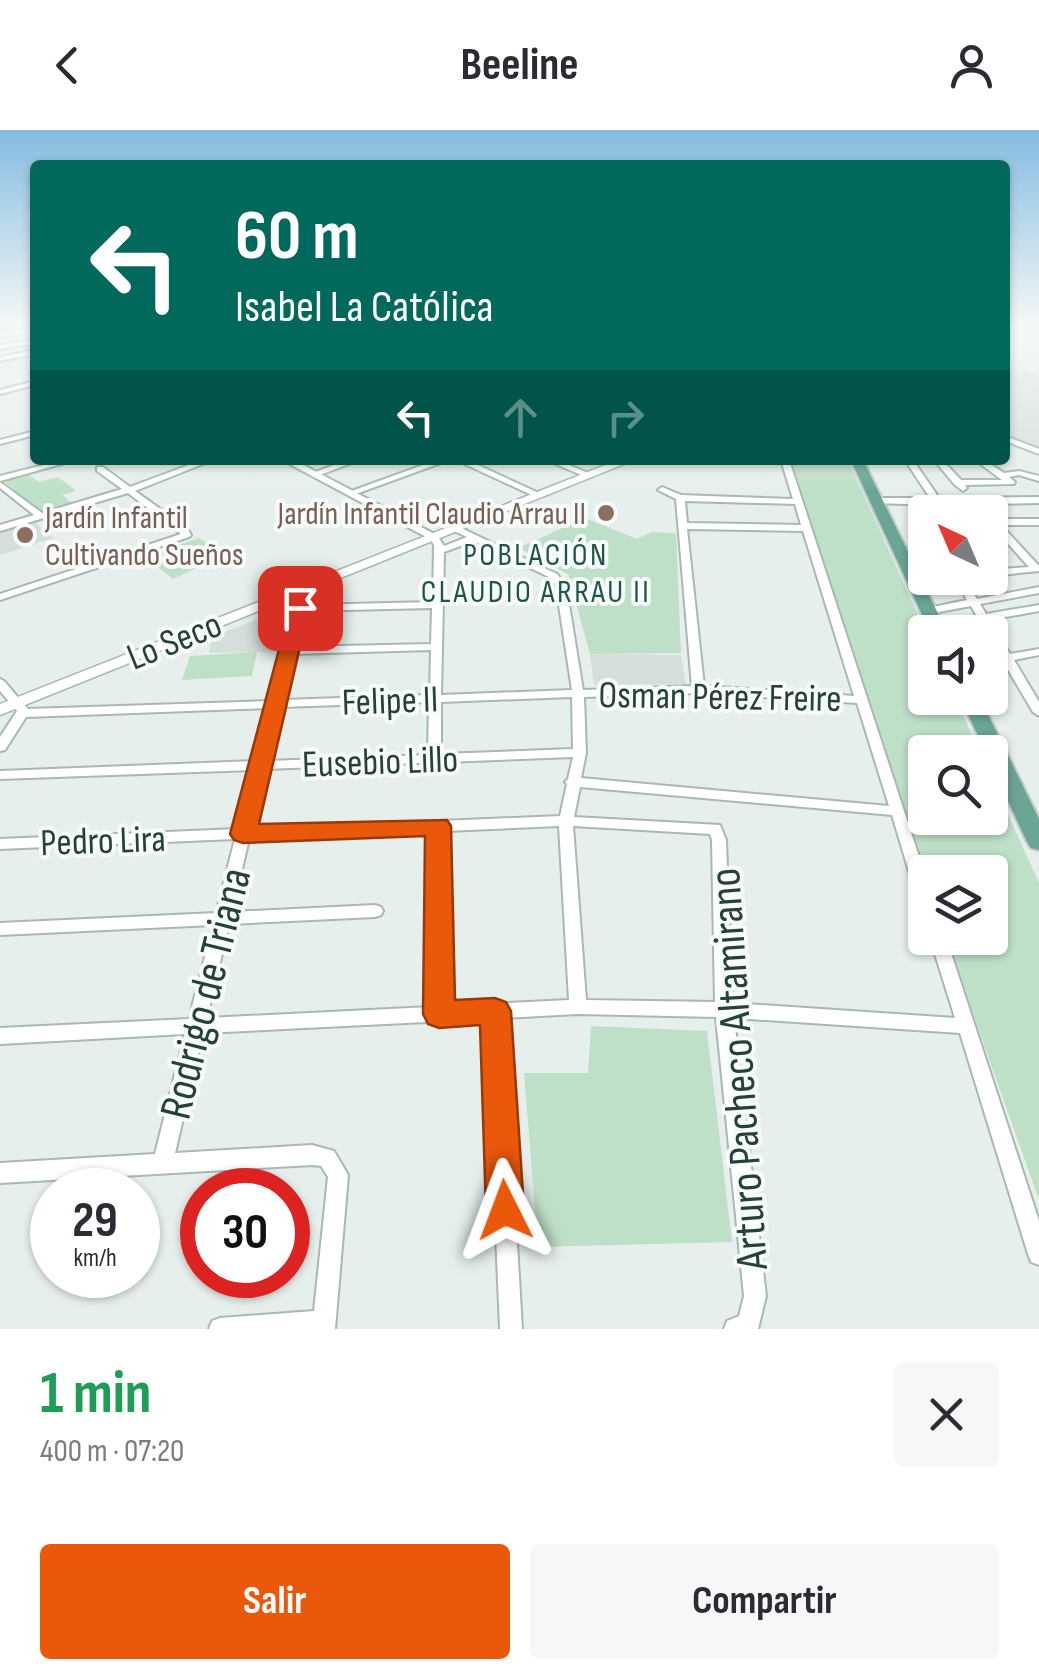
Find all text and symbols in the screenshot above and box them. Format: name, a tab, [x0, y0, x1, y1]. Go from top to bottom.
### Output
icon: back	[40, 38, 95, 93]
text: Beeline	[461, 38, 578, 93]
icon: person	[944, 38, 999, 93]
text: 60 m	[235, 195, 359, 279]
icon: left	[70, 200, 200, 330]
text: Isabel La Católica	[235, 280, 494, 335]
icon: left	[388, 390, 443, 445]
icon: ahead	[493, 390, 548, 445]
icon: right	[598, 390, 653, 445]
place label: Jardín Infantil Claudio Arrau II	[277, 495, 586, 534]
north arrow	[908, 495, 1008, 595]
map controls	[908, 495, 1008, 955]
place label: Jardín Infantil Cultivando Sueños	[44, 499, 243, 575]
marker: Jardín Infantil Claudio Arrau II	[595, 502, 617, 524]
marker: Jardín Infantil Cultivando Sueños	[14, 524, 36, 546]
district label: POBLACIÓN CLAUDIO ARRAU II	[421, 536, 651, 612]
pin	[258, 566, 343, 651]
icon: arrive	[273, 581, 328, 636]
street label: Lo Seco	[121, 602, 228, 681]
button: sound	[908, 615, 1008, 715]
street label: Osman Pérez Freire	[598, 673, 842, 722]
street label: Felipe II	[341, 677, 439, 726]
button: search	[908, 735, 1008, 835]
street label: Eusebio Lillo	[301, 737, 459, 788]
street label: Pedro Lira	[40, 817, 166, 866]
button: layers	[908, 855, 1008, 955]
street label: Rodrigo de Triana	[149, 862, 264, 1125]
street label: Arturo Pacheco Altamirano	[698, 866, 781, 1273]
position arrow	[453, 1158, 557, 1262]
speed limit sign: 30	[180, 1168, 310, 1298]
text: 29	[72, 1191, 118, 1251]
text: km/h	[73, 1243, 117, 1274]
text: 1 min	[40, 1358, 152, 1430]
button: close	[894, 1362, 999, 1467]
text: 400 m · 07:20	[40, 1432, 184, 1471]
button: Salir	[40, 1544, 510, 1659]
button: Compartir	[530, 1544, 999, 1659]

